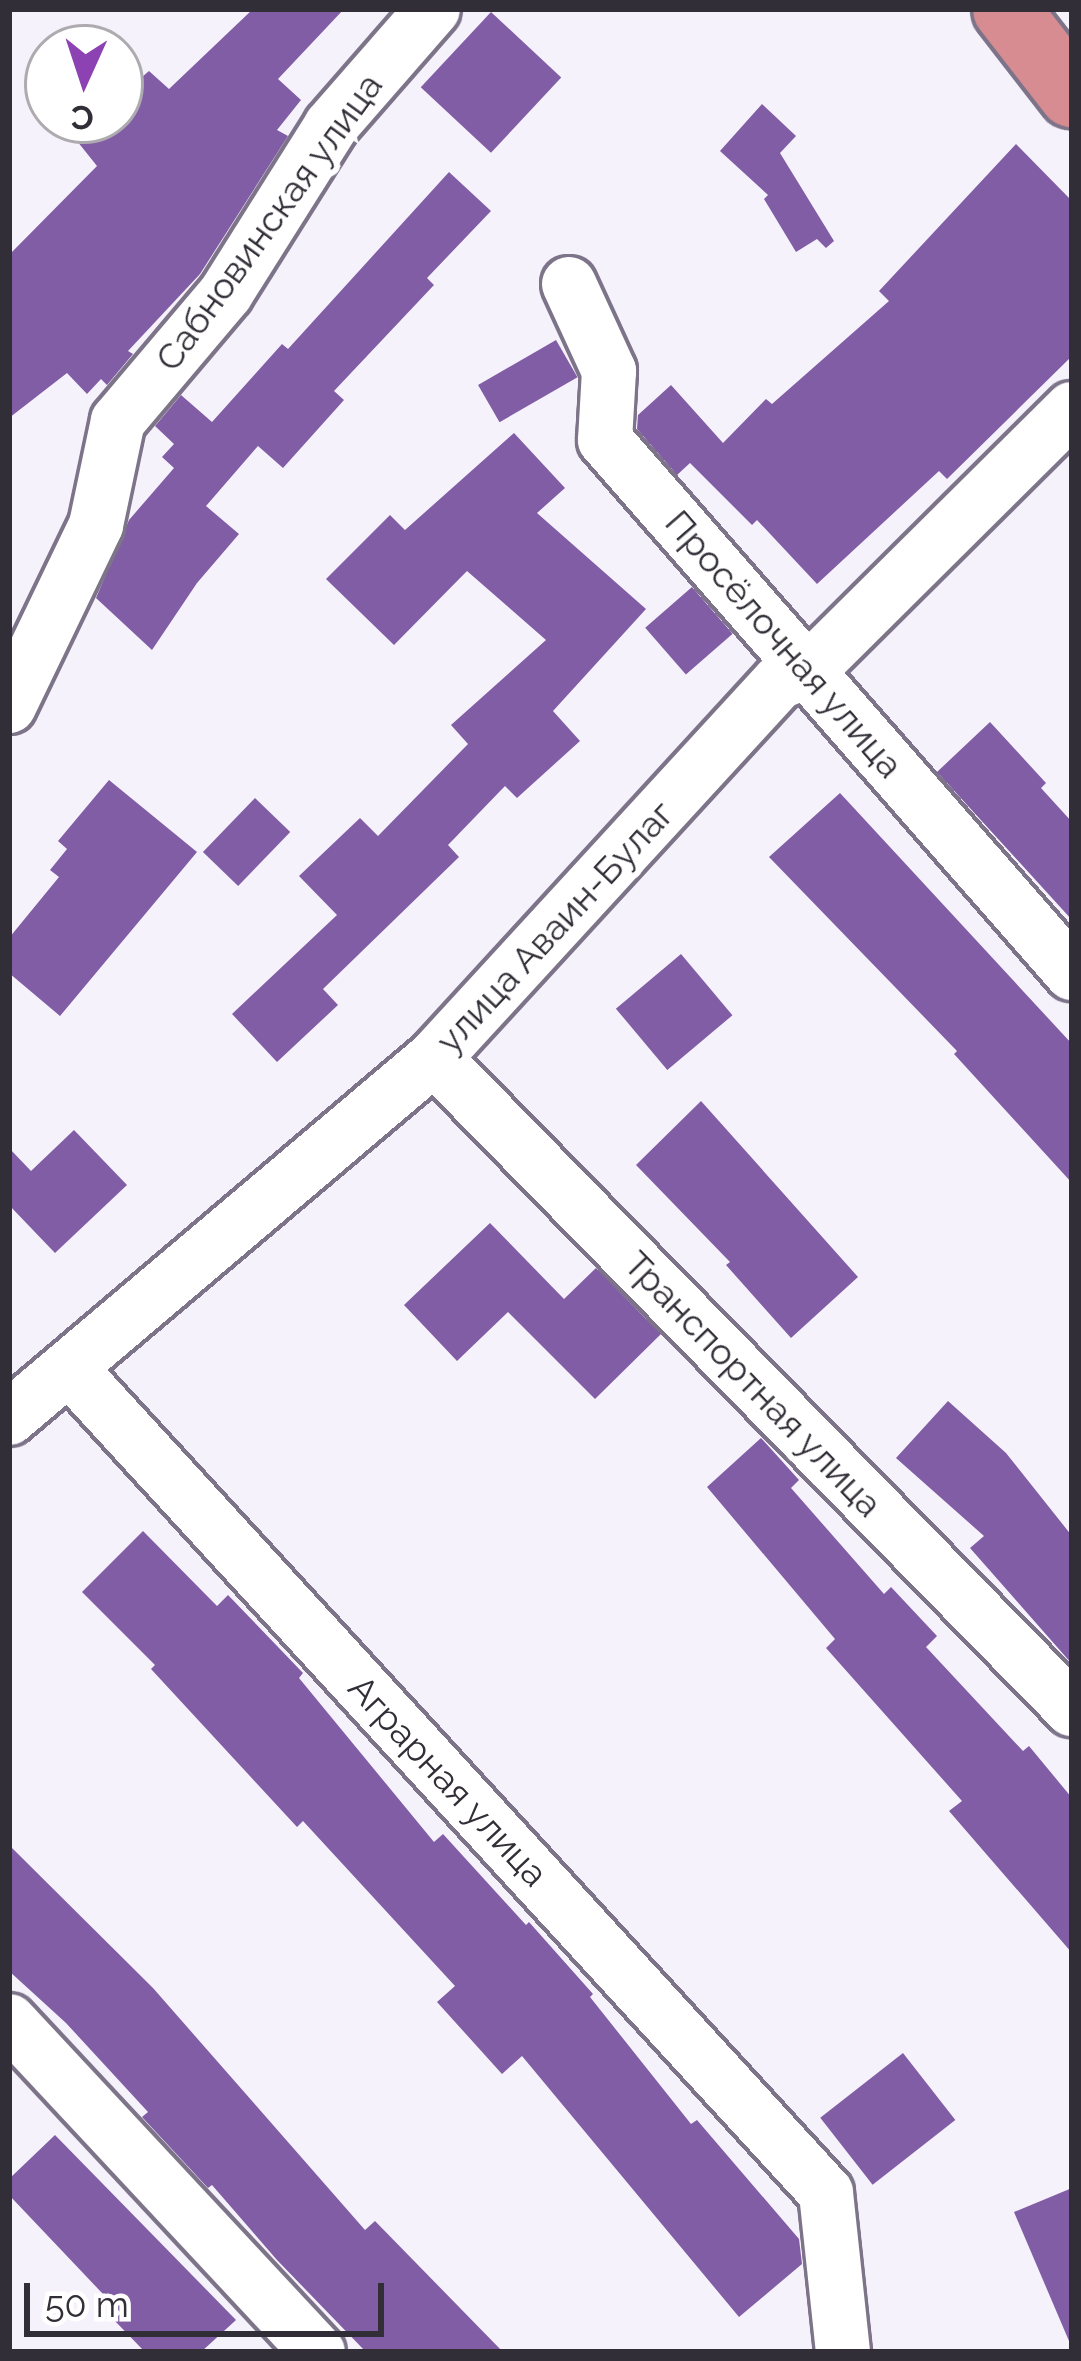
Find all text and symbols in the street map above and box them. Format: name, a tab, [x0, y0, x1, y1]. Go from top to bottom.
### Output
north arrow	[24, 24, 144, 144]
street label: Сабновинская улица	[146, 65, 392, 379]
text: С	[70, 97, 95, 138]
street label: Просёлочная улица	[656, 501, 912, 787]
street label: улица Аваин-Булаг	[427, 792, 683, 1062]
street label: Транспортная улица	[615, 1242, 891, 1526]
street label: Аграрная улица	[339, 1666, 557, 1896]
scale bar	[30, 2259, 390, 2333]
text: 50 m	[45, 2283, 129, 2325]

